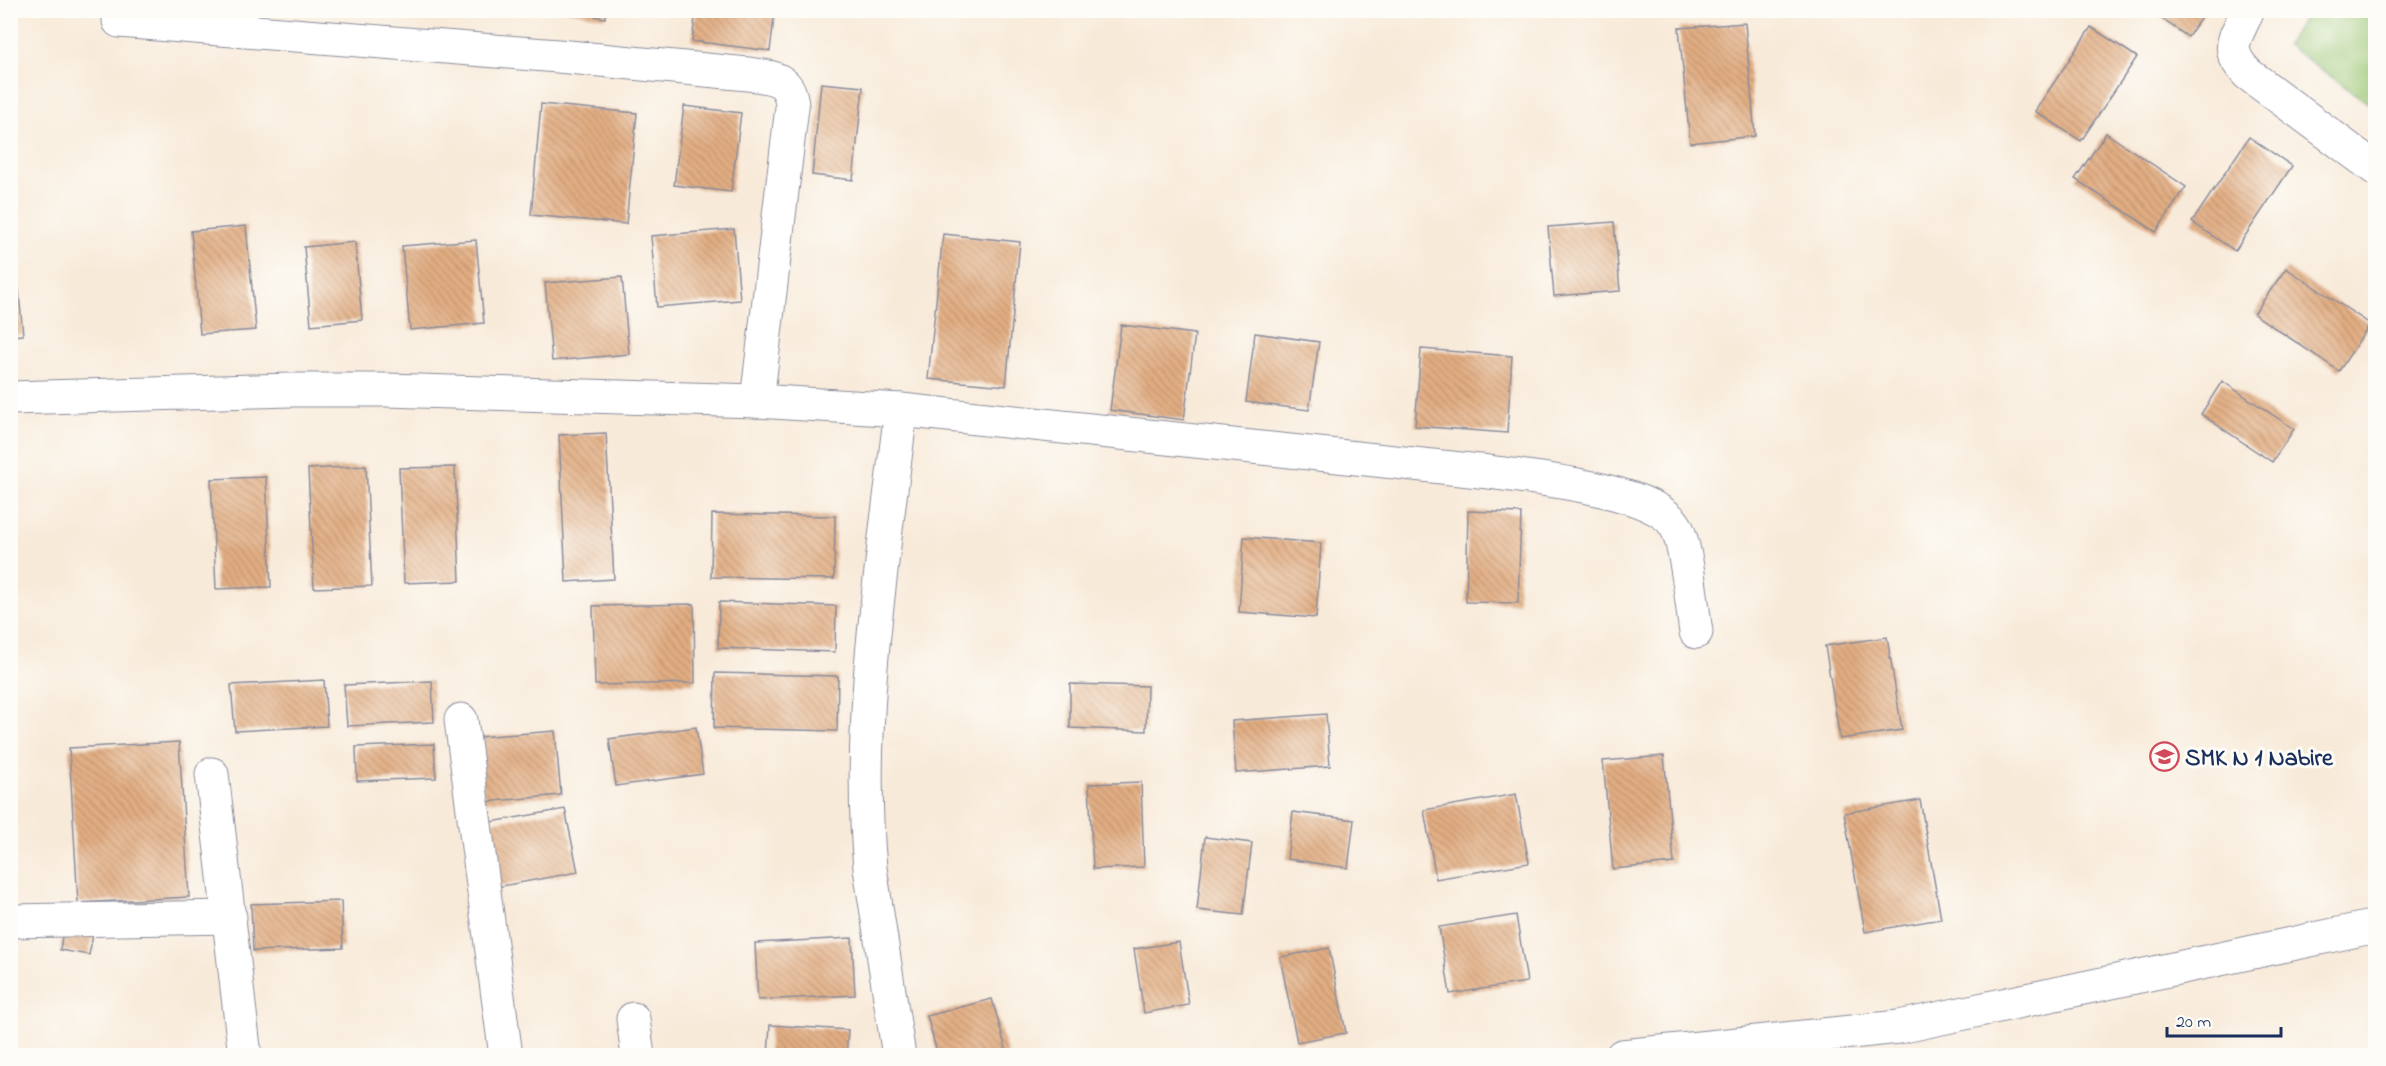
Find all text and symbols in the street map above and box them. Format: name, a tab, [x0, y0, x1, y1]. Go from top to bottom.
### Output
school or university icon: SMK N 1 Nabire	[2148, 741, 2180, 773]
place label: SMK N 1 Nabire	[2185, 742, 2334, 777]
scale bar	[2167, 1000, 2281, 1038]
text: 20 m	[2176, 1010, 2211, 1036]

